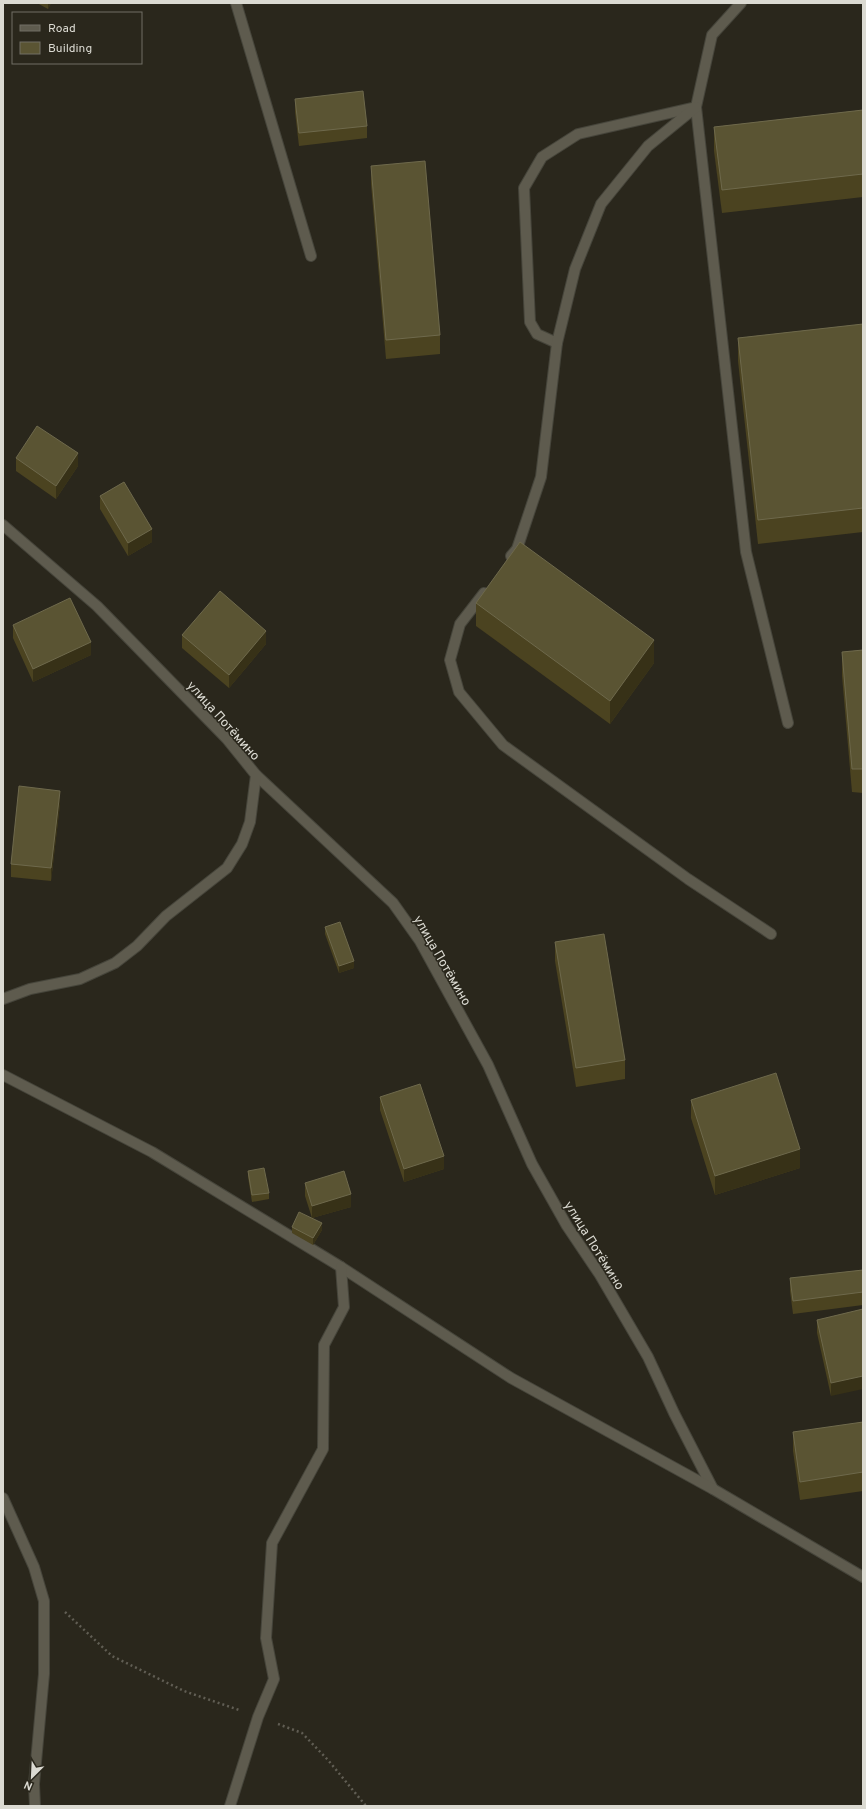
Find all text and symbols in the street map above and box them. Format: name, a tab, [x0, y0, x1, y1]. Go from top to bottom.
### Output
legend	[12, 12, 142, 64]
text: Road	[48, 21, 76, 37]
text: Building	[48, 41, 92, 57]
street label: улица Потёмино	[183, 678, 262, 764]
street label: улица Потёмино	[409, 913, 474, 1009]
street label: улица Потёмино	[560, 1199, 627, 1293]
north arrow	[12, 1757, 52, 1797]
text: N	[22, 1777, 35, 1793]

